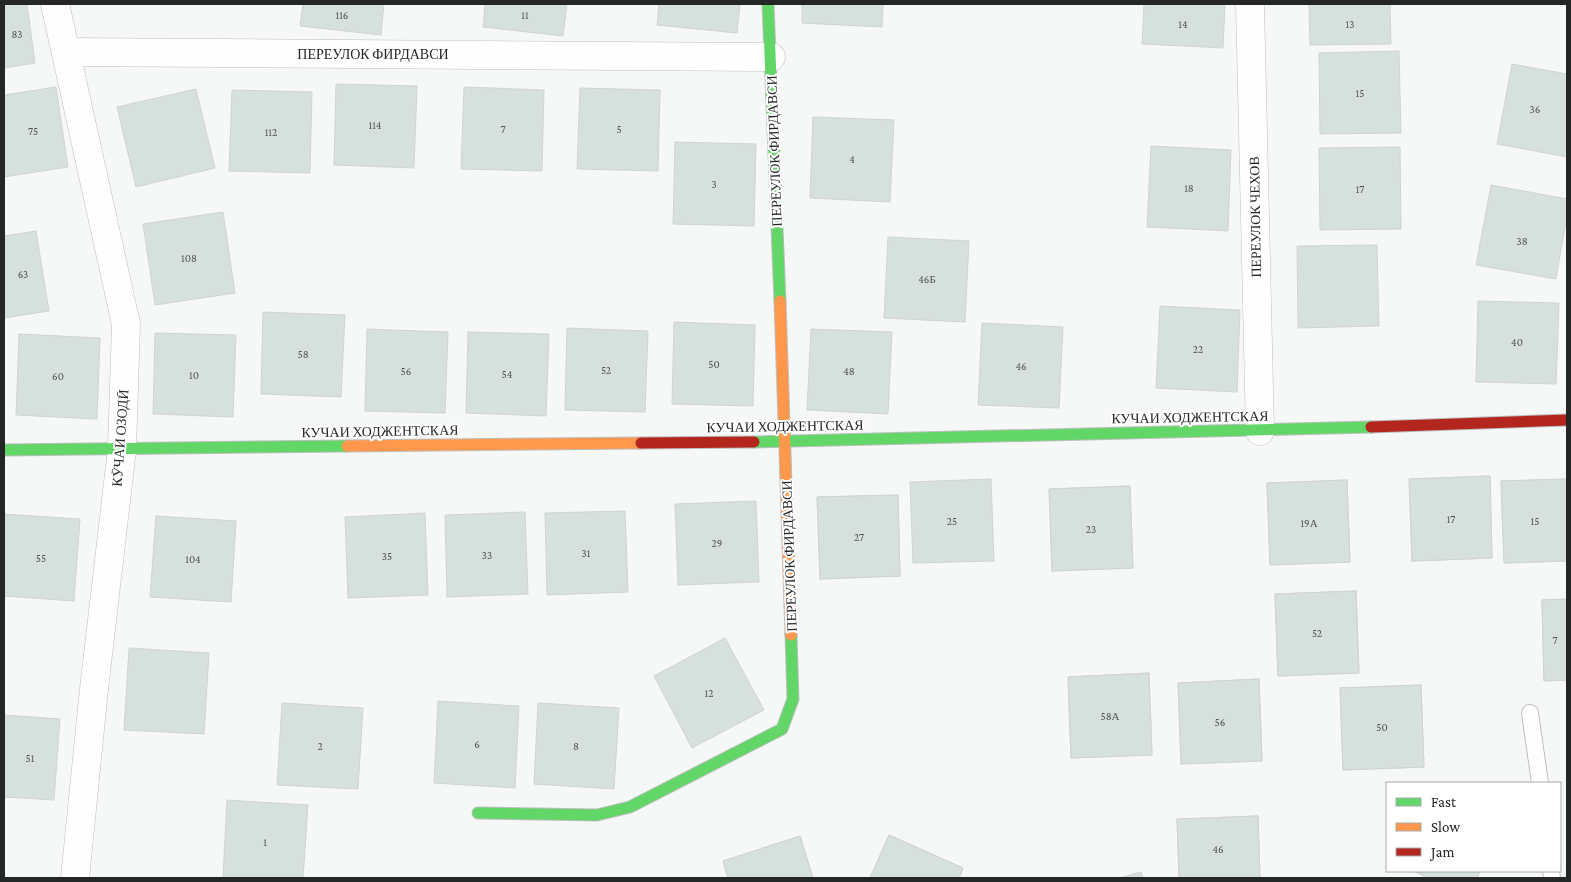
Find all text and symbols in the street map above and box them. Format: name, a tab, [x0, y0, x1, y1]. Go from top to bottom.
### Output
house number: 116	[336, 9, 348, 21]
house number: 11	[521, 9, 529, 21]
house number: 14	[1178, 18, 1188, 30]
house number: 13	[1346, 18, 1354, 30]
house number: 83	[12, 28, 22, 40]
street label: ПЕРЕУЛОК ФИРДАВСИ	[297, 46, 449, 62]
street label: ПЕРЕУЛОК ФИРДАВСИ	[763, 75, 785, 227]
house number: 15	[1356, 87, 1364, 99]
house number: 36	[1530, 103, 1540, 115]
house number: 114	[369, 119, 382, 131]
house number: 7	[500, 123, 506, 135]
house number: 5	[616, 123, 622, 135]
house number: 75	[28, 125, 38, 137]
house number: 112	[265, 126, 277, 138]
house number: 4	[849, 153, 855, 165]
street label: ПЕРЕУЛОК ЧЕХОВ	[1246, 156, 1264, 278]
house number: 3	[711, 178, 717, 190]
house number: 18	[1184, 182, 1194, 194]
house number: 17	[1356, 183, 1364, 195]
house number: 38	[1516, 235, 1528, 247]
house number: 108	[181, 252, 197, 264]
house number: 63	[18, 268, 28, 280]
house number: 46Б	[918, 273, 936, 285]
house number: 40	[1511, 336, 1523, 348]
house number: 22	[1193, 343, 1203, 355]
house number: 58	[297, 348, 309, 360]
house number: 50	[708, 358, 720, 370]
house number: 46	[1015, 360, 1027, 372]
house number: 52	[601, 364, 611, 376]
house number: 56	[401, 365, 411, 377]
house number: 48	[843, 365, 855, 377]
house number: 54	[502, 368, 513, 380]
house number: 10	[189, 369, 199, 381]
house number: 60	[52, 370, 64, 382]
street label: КӮЧАИ ОЗОДӢ	[109, 389, 131, 487]
street label: КУЧАИ ХОДЖЕНТСКАЯ	[1111, 408, 1269, 426]
street label: КУЧАИ ХОДЖЕНТСКАЯ	[706, 417, 864, 435]
street label: КУЧАИ ХОДЖЕНТСКАЯ	[301, 422, 459, 440]
street label: ПЕРЕУЛОК ФИРДАВСИ	[778, 480, 800, 632]
house number: 17	[1447, 513, 1455, 525]
house number: 25	[947, 515, 957, 527]
house number: 15	[1531, 515, 1539, 527]
house number: 19А	[1300, 517, 1318, 529]
house number: 23	[1086, 523, 1096, 535]
house number: 27	[854, 531, 864, 543]
house number: 29	[712, 537, 722, 549]
house number: 31	[582, 547, 591, 559]
house number: 33	[482, 549, 492, 561]
house number: 35	[382, 550, 392, 562]
house number: 55	[36, 552, 46, 564]
house number: 104	[185, 553, 201, 565]
house number: 52	[1312, 627, 1322, 639]
house number: 7	[1552, 634, 1558, 646]
house number: 12	[705, 687, 713, 699]
house number: 58А	[1100, 710, 1120, 722]
house number: 56	[1215, 716, 1225, 728]
house number: 50	[1376, 721, 1388, 733]
house number: 6	[474, 738, 480, 750]
house number: 2	[317, 740, 323, 752]
house number: 8	[573, 740, 579, 752]
house number: 51	[26, 752, 35, 764]
legend	[1386, 782, 1561, 872]
text: Fast	[1431, 794, 1457, 810]
text: Slow	[1431, 819, 1461, 835]
house number: 1	[263, 836, 267, 848]
house number: 46	[1212, 843, 1224, 855]
text: Jam	[1429, 844, 1454, 861]

